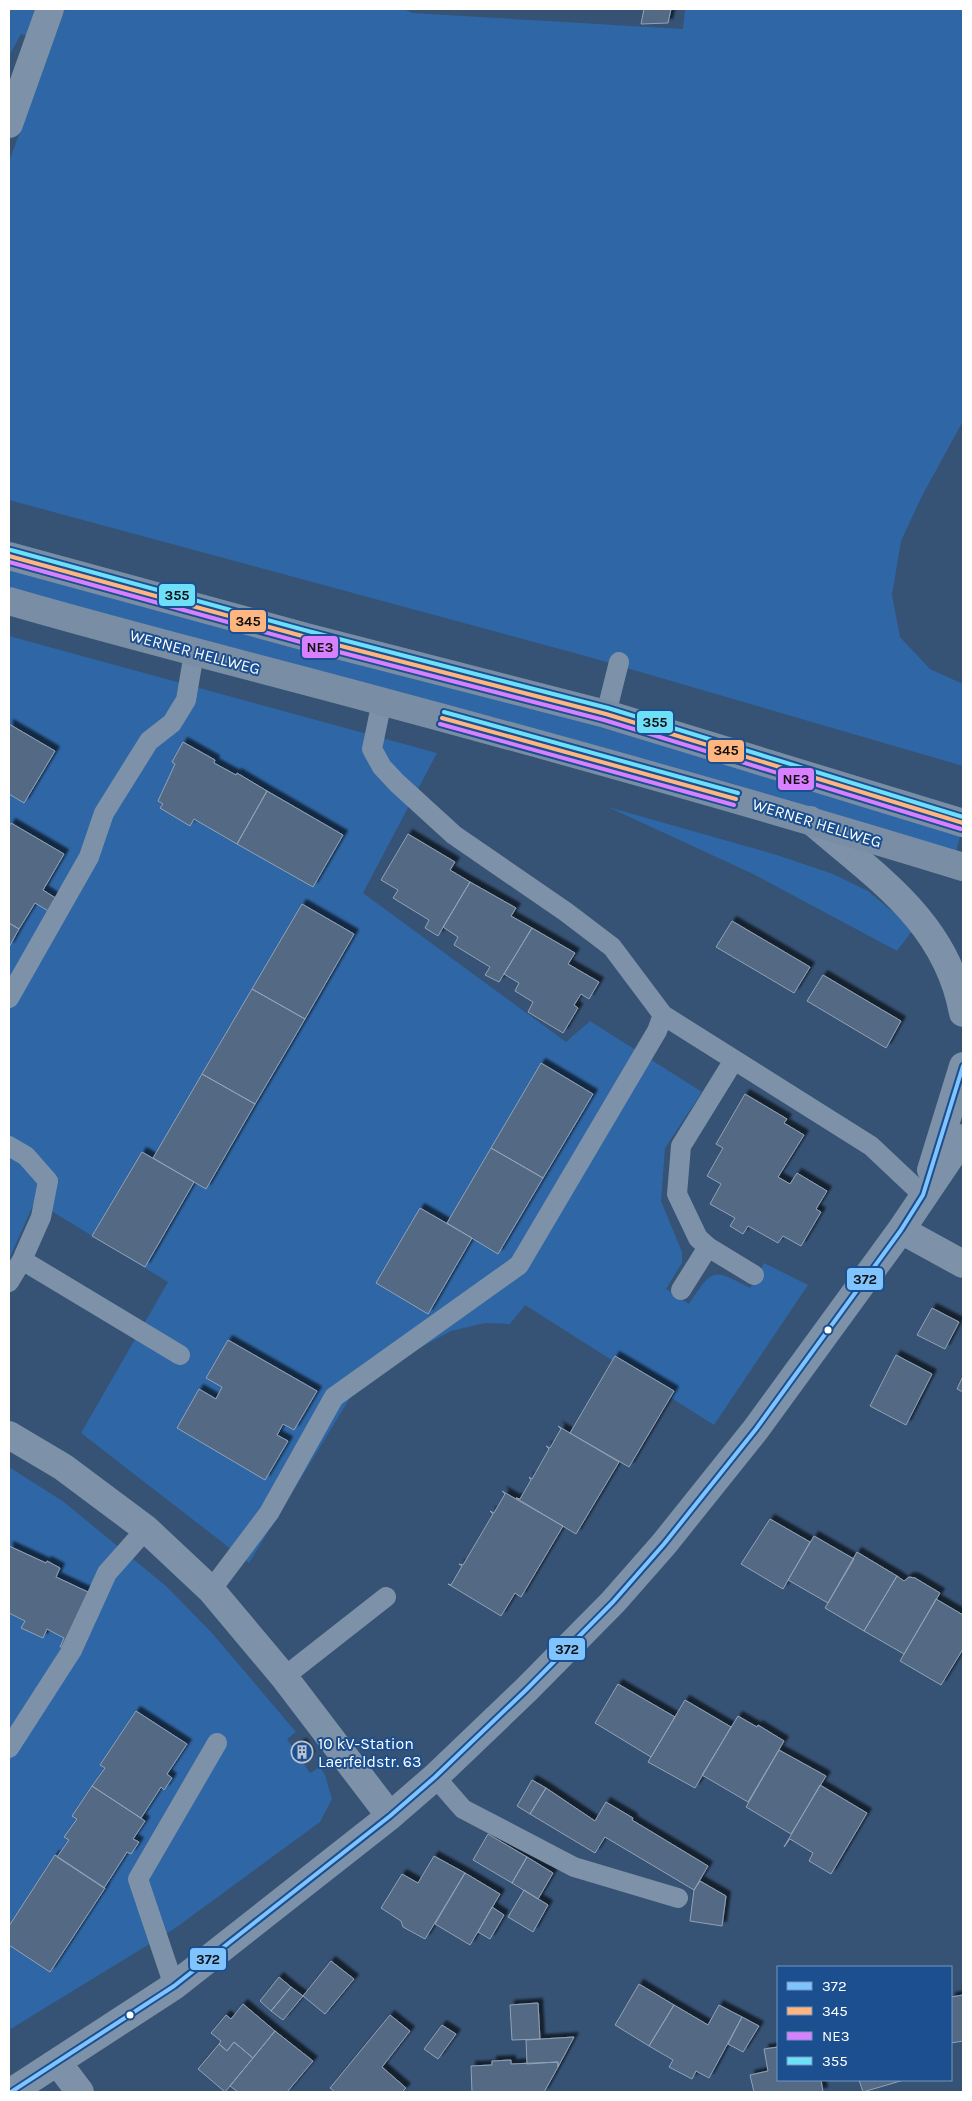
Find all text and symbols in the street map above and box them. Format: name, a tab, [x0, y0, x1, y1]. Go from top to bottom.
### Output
line badge: 355	[158, 583, 196, 607]
text: 355	[164, 587, 190, 604]
line badge: 345	[229, 609, 267, 633]
text: 345	[235, 613, 261, 630]
street label: WERNER HELLWEG	[128, 625, 262, 679]
line badge: NE3	[301, 635, 339, 659]
text: NE3	[307, 639, 333, 656]
line badge: 355	[636, 710, 674, 734]
text: 355	[642, 714, 668, 731]
line badge: 345	[707, 739, 745, 763]
text: 345	[713, 742, 739, 759]
line badge: NE3	[777, 767, 815, 791]
text: NE3	[783, 771, 809, 788]
street label: WERNER HELLWEG	[750, 794, 884, 852]
line badge: 372	[846, 1267, 884, 1291]
text: 372	[853, 1271, 877, 1288]
unlabelled marker	[823, 1325, 833, 1335]
line badge: 372	[548, 1637, 586, 1661]
text: 372	[555, 1641, 579, 1658]
place label: 10 kV-Station Laerfeldstr. 63	[318, 1734, 421, 1771]
building icon: 10 kV-Station Laerfeldstr. 63	[290, 1740, 314, 1764]
line badge: 372	[189, 1947, 227, 1971]
text: 372	[196, 1951, 220, 1968]
legend	[777, 1966, 952, 2081]
text: 372	[822, 1977, 847, 1995]
text: 345	[822, 2002, 848, 2020]
unlabelled marker	[125, 2010, 135, 2020]
text: NE3	[822, 2027, 850, 2045]
text: 355	[822, 2052, 848, 2070]

